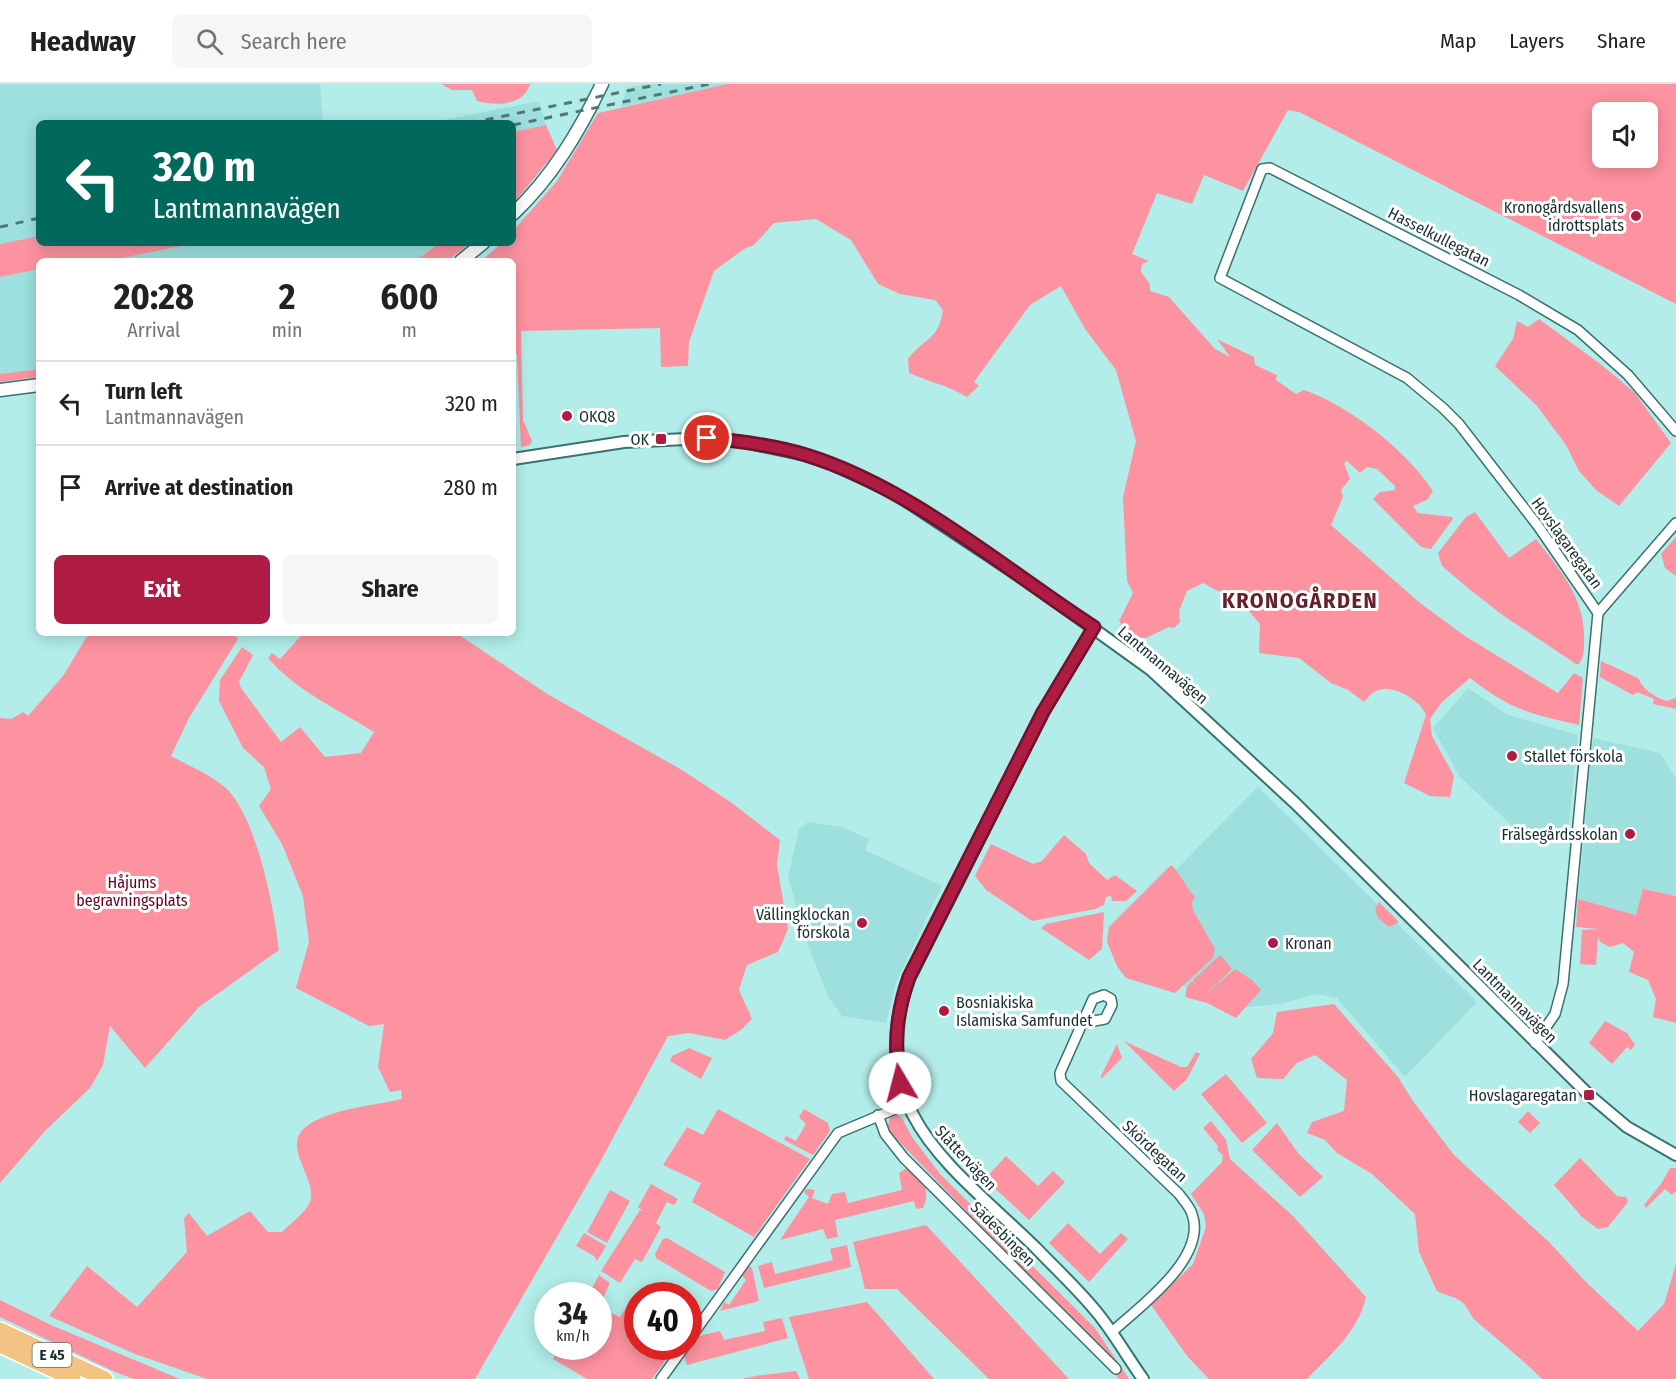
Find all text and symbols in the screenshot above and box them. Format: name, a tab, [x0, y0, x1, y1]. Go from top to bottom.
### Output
search box	[172, 14, 592, 68]
text: Headway	[30, 25, 136, 58]
icon: search	[193, 25, 226, 58]
text: Search here	[241, 28, 347, 55]
text: Map	[1440, 28, 1476, 54]
text: Layers	[1509, 28, 1564, 54]
text: Share	[1597, 28, 1646, 54]
map controls	[1592, 102, 1658, 168]
button: sound	[1592, 102, 1658, 168]
text: 320 m	[153, 142, 256, 192]
icon: left	[54, 144, 132, 222]
text: Lantmannavägen	[153, 193, 341, 225]
place label: Kronogårdsvallens idrottsplats	[1504, 198, 1624, 235]
street label: Hasselkullegatan	[1385, 203, 1493, 271]
marker: Kronogårdsvallens idrottsplats	[1629, 209, 1643, 223]
text: 20:28	[114, 275, 194, 319]
text: 2	[279, 275, 295, 319]
text: 600	[380, 275, 438, 319]
text: Arrival	[127, 318, 180, 342]
text: min	[272, 318, 303, 342]
text: m	[402, 318, 417, 342]
text: Turn left	[105, 378, 183, 405]
icon: left	[54, 387, 87, 420]
text: 320 m	[445, 390, 498, 417]
text: Lantmannavägen	[105, 405, 244, 429]
place label: OKQ8	[579, 407, 615, 426]
marker: OKQ8	[560, 409, 574, 423]
pin	[681, 412, 732, 463]
icon: arrive	[690, 421, 723, 454]
place label: OK	[630, 430, 650, 449]
marker: OK	[654, 432, 668, 446]
icon: arrive	[54, 471, 87, 504]
text: Arrive at destination	[105, 474, 293, 501]
text: 280 m	[444, 474, 498, 501]
street label: Hovslagaregatan	[1527, 494, 1607, 592]
button: Exit	[54, 555, 270, 624]
button: Share	[282, 555, 498, 624]
district label: KRONOGÅRDEN	[1222, 586, 1378, 614]
street label: Lantmannavägen	[1114, 622, 1212, 708]
place label: Stallet förskola	[1524, 747, 1623, 766]
marker: Stallet förskola	[1505, 749, 1519, 763]
place label: Frälsegårdsskolan	[1501, 825, 1618, 844]
marker: Frälsegårdsskolan	[1623, 827, 1637, 841]
park label: Håjums begravningsplats	[76, 873, 188, 910]
place label: Vällingklockan förskola	[756, 905, 850, 942]
marker: Vällingklockan förskola	[855, 916, 869, 930]
place label: Kronan	[1285, 934, 1332, 953]
marker: Kronan	[1266, 936, 1280, 950]
street label: Lantmannavägen	[1469, 955, 1561, 1047]
place label: Bosniakiska Islamiska Samfundet	[956, 993, 1093, 1030]
marker: Bosniakiska Islamiska Samfundet	[937, 1004, 951, 1018]
position arrow	[868, 1051, 932, 1115]
place label: Hovslagaregatan	[1469, 1086, 1577, 1105]
marker: Hovslagaregatan	[1582, 1088, 1596, 1102]
street label: Skördegatan	[1119, 1116, 1191, 1186]
street label: Slåttervägen	[931, 1122, 1001, 1194]
street label: Sädesbingen	[967, 1198, 1039, 1270]
speed limit sign: 40	[624, 1282, 702, 1360]
text: 34	[558, 1296, 588, 1332]
text: km/h	[556, 1327, 590, 1345]
road number: E 45	[32, 1343, 72, 1367]

